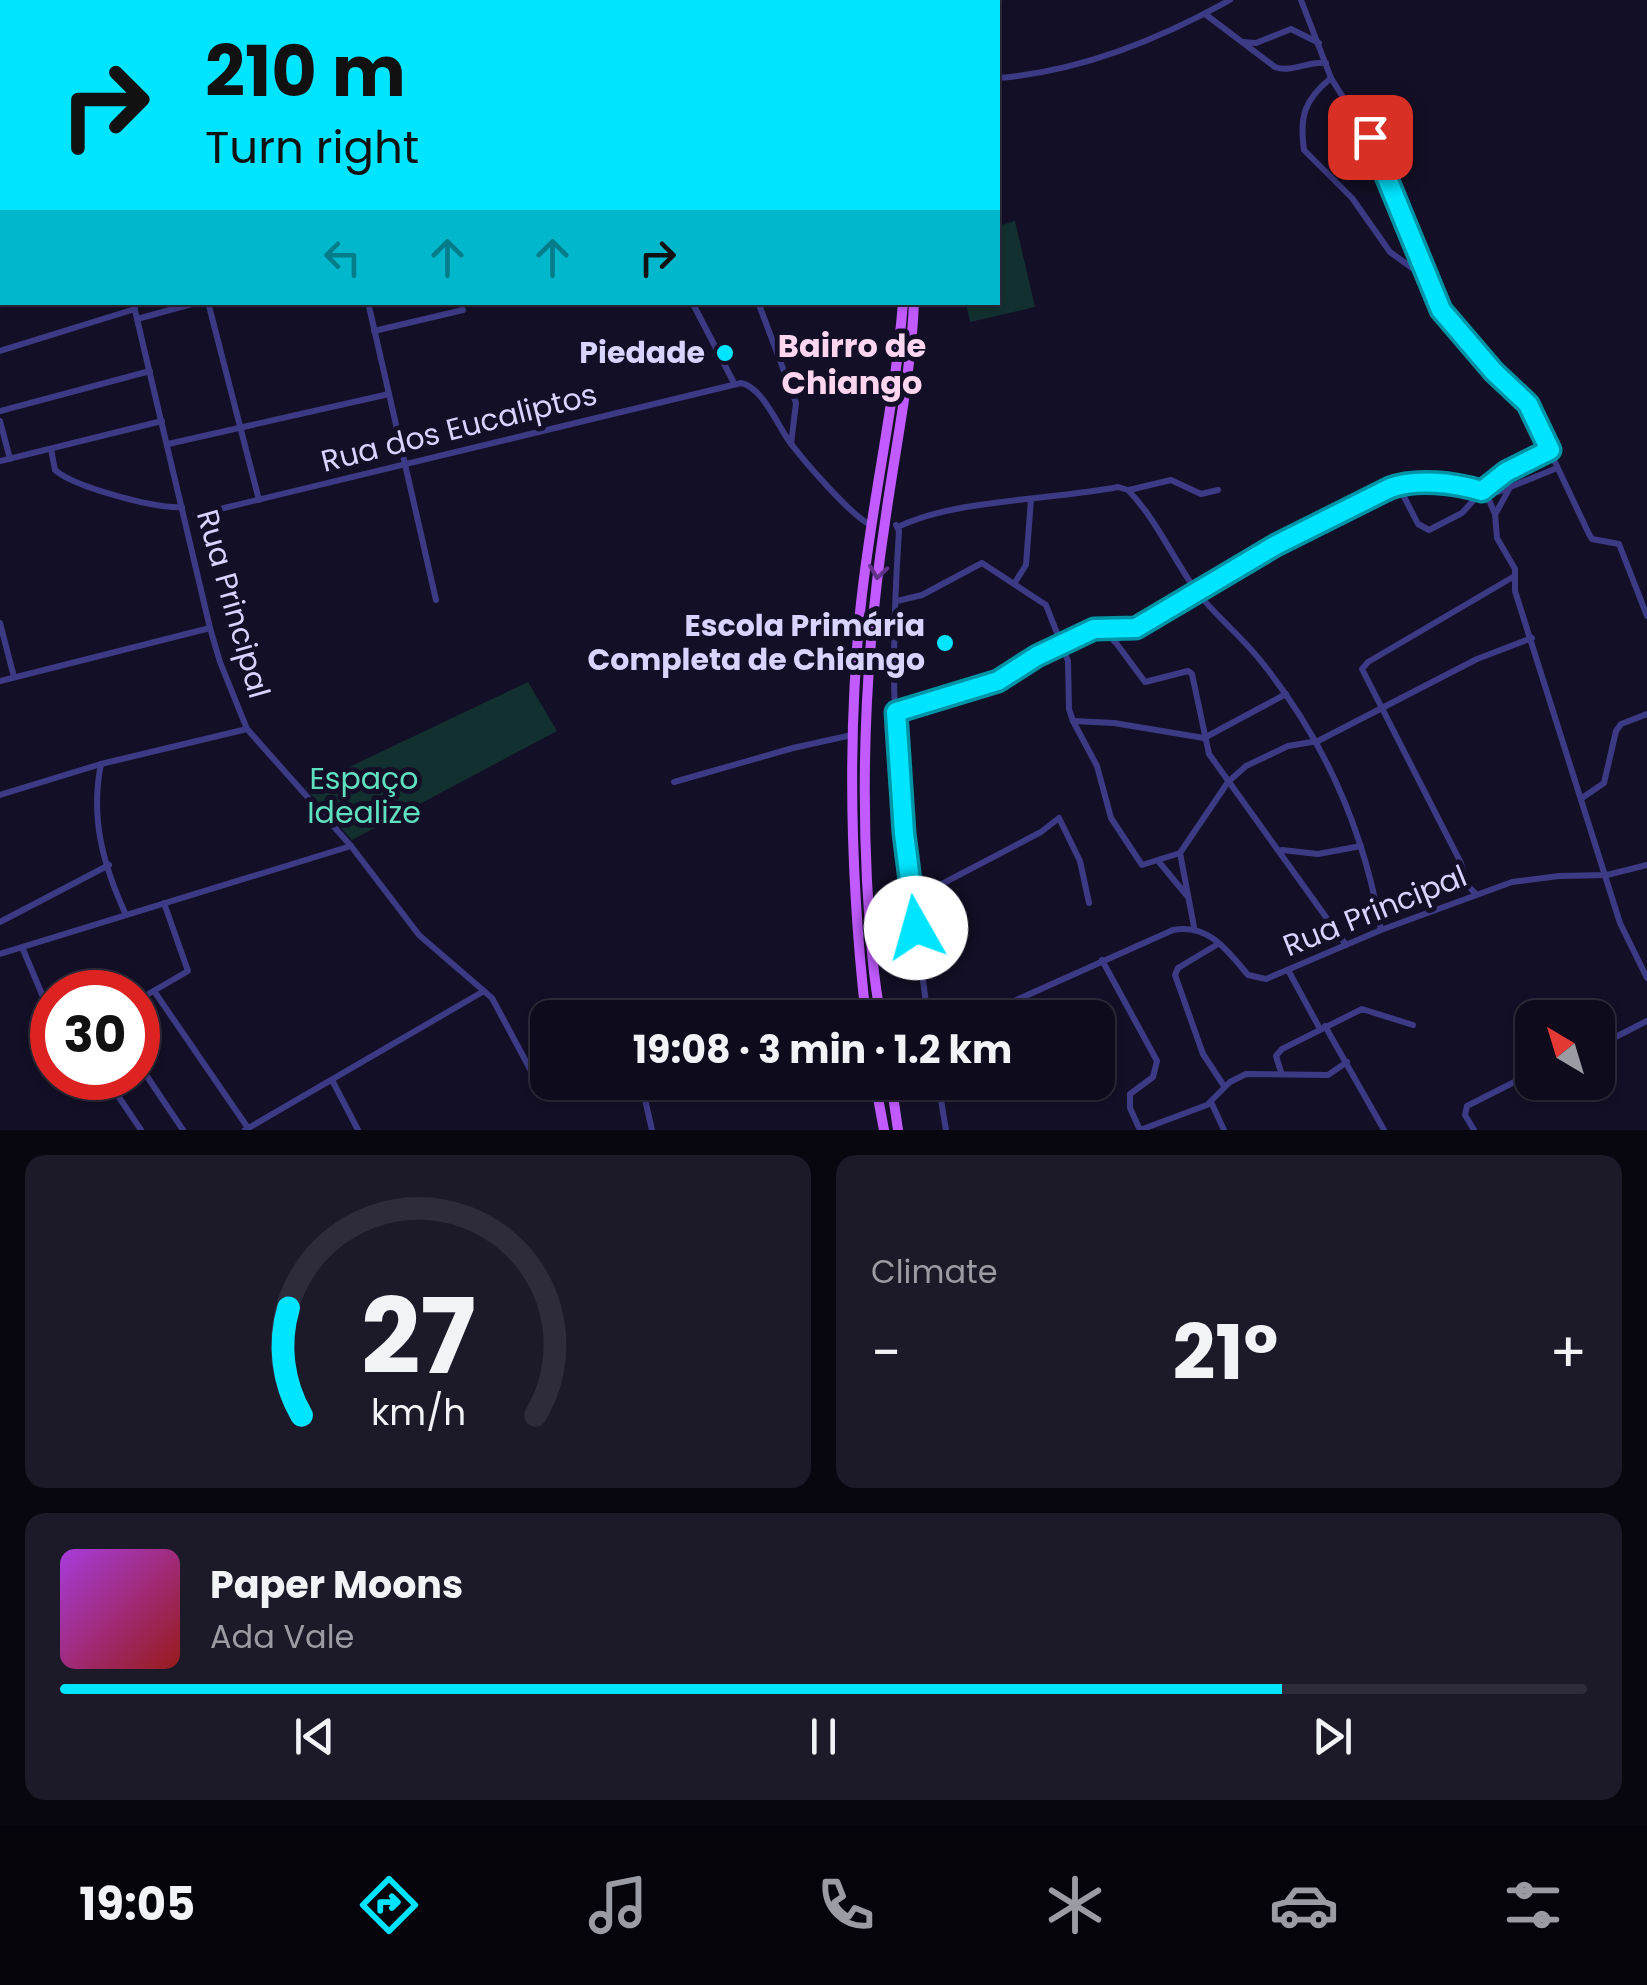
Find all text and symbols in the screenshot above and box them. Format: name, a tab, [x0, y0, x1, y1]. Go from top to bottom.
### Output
text: 210 m	[205, 22, 406, 121]
icon: right	[40, 40, 170, 170]
pin	[1328, 95, 1413, 180]
icon: arrive	[1343, 110, 1398, 165]
text: Turn right	[205, 116, 419, 179]
icon: left	[315, 230, 370, 285]
icon: ahead	[420, 230, 475, 285]
icon: ahead	[525, 230, 580, 285]
icon: right	[630, 230, 685, 285]
district label: Bairro de Chiango	[778, 323, 926, 405]
place label: Piedade	[579, 331, 705, 374]
marker: Piedade	[714, 342, 736, 364]
street label: Rua dos Eucaliptos	[316, 372, 601, 483]
street label: Rua Principal	[186, 504, 281, 703]
one-way arrow	[869, 564, 890, 581]
place label: Escola Primária Completa de Chiango	[587, 604, 925, 681]
marker: Escola Primária Completa de Chiango	[934, 632, 956, 654]
park label: Espaço Idealize	[307, 757, 421, 834]
street label: Rua Principal	[1277, 854, 1473, 967]
position arrow	[864, 876, 968, 980]
speed limit sign: 30	[30, 970, 160, 1100]
north arrow	[1515, 1000, 1615, 1100]
map controls	[1515, 1000, 1615, 1100]
text: 19:08 · 3 min · 1.2 km	[633, 1023, 1012, 1076]
text: Climate	[871, 1249, 998, 1294]
text: 27	[360, 1264, 476, 1409]
text: 21°	[1172, 1300, 1278, 1405]
text: −	[871, 1314, 901, 1391]
text: +	[1549, 1314, 1587, 1391]
text: km/h	[370, 1387, 466, 1438]
text: Paper Moons	[210, 1558, 463, 1611]
text: Ada Vale	[210, 1614, 354, 1659]
icon: previous	[287, 1709, 342, 1764]
icon: pause	[796, 1709, 851, 1764]
icon: next	[1305, 1709, 1360, 1764]
icon: directions	[354, 1870, 424, 1940]
icon: music	[583, 1870, 653, 1940]
icon: phone	[811, 1870, 881, 1940]
icon: climate	[1040, 1870, 1110, 1940]
icon: car	[1269, 1870, 1339, 1940]
icon: filters	[1498, 1870, 1568, 1940]
text: 19:05	[79, 1873, 195, 1936]

